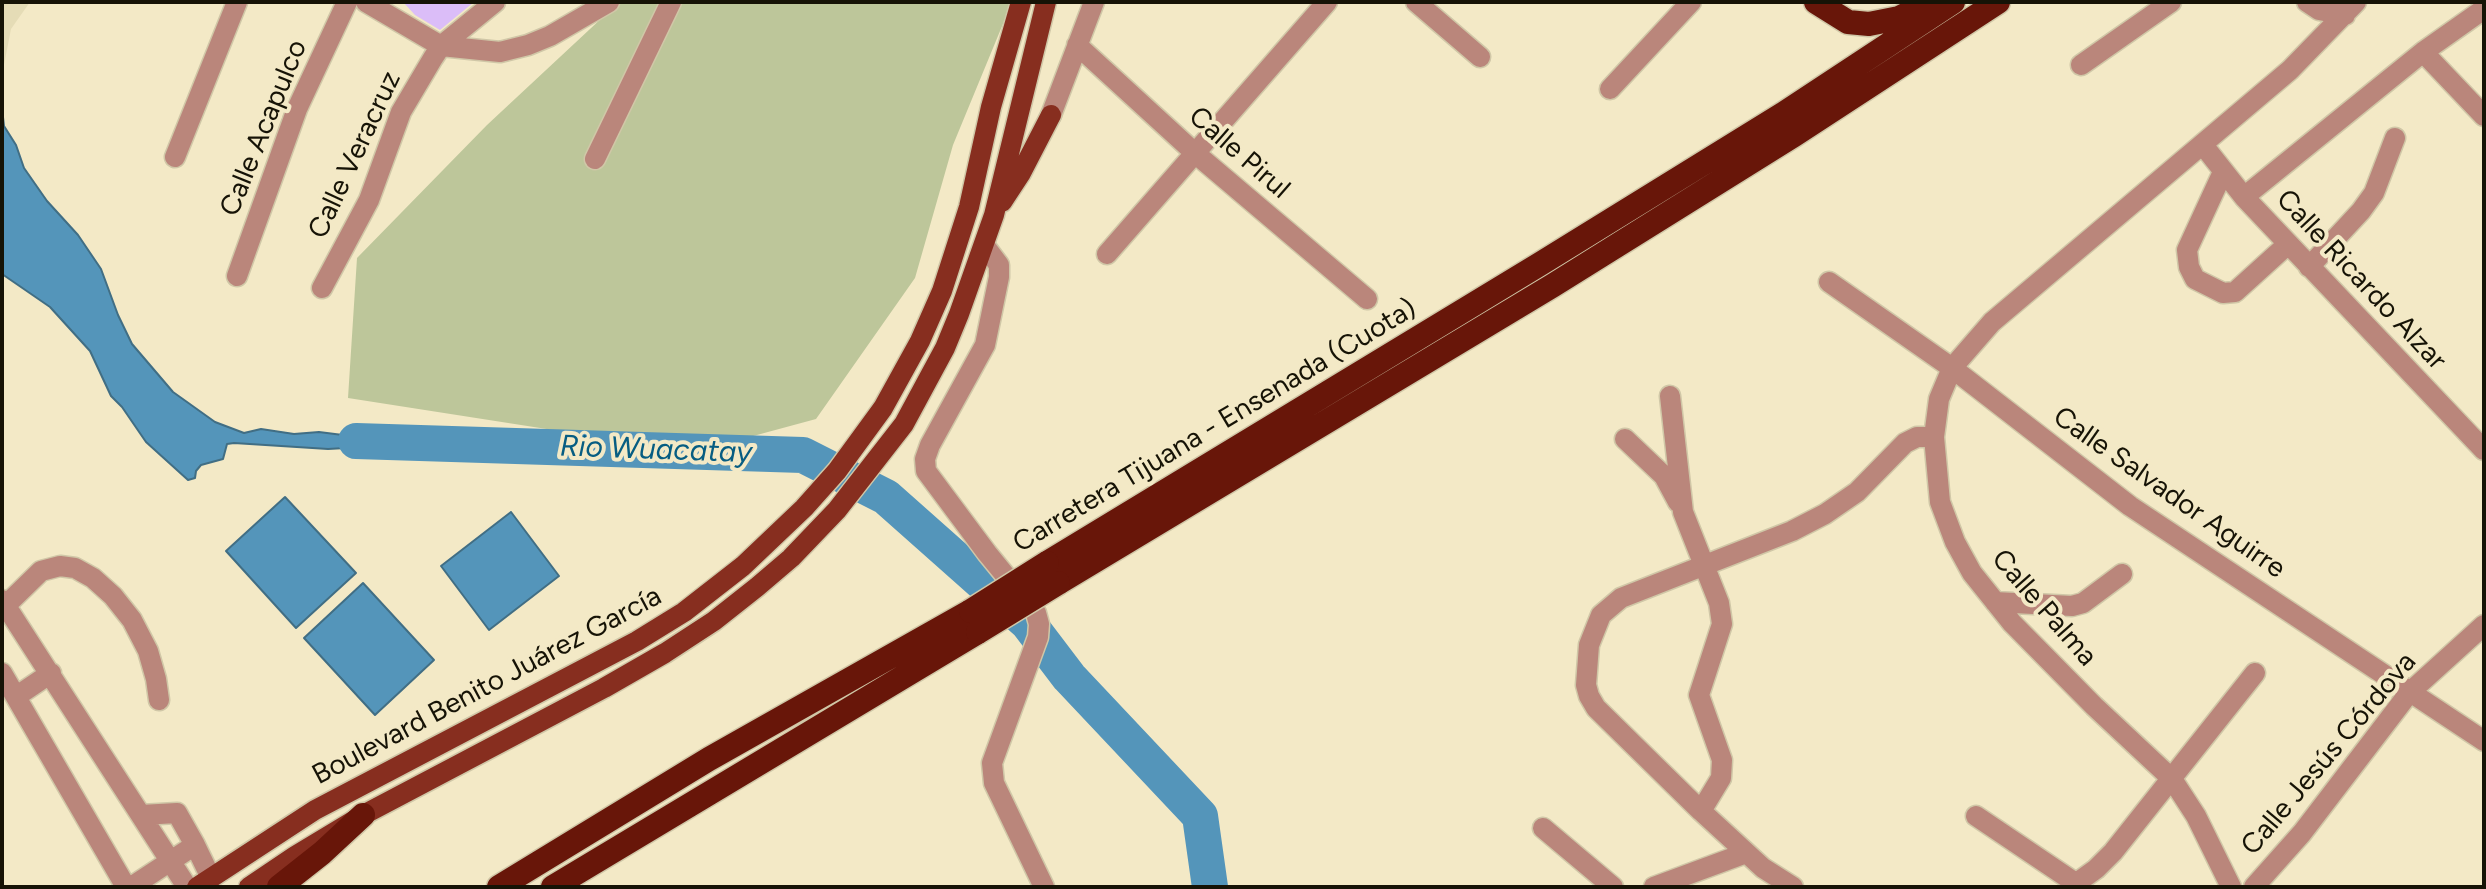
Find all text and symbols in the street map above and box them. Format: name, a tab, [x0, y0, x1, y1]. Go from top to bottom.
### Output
street label: Calle Acapulco	[213, 35, 315, 221]
street label: Calle Veracruz	[302, 66, 408, 244]
street label: Calle Pirul	[1182, 100, 1296, 206]
street label: Calle Ricardo Alzar	[2269, 183, 2453, 377]
street label: Carretera Tijuana - Ensenada (Cuota)	[1007, 292, 1423, 560]
street label: Calle Salvador Aguirre	[2046, 400, 2292, 586]
water label: Rio Wuacatay	[559, 429, 753, 471]
street label: Calle Palma	[1984, 543, 2104, 673]
street label: Boulevard Benito Juárez García	[307, 580, 667, 792]
street label: Calle Jesús Córdova	[2234, 646, 2424, 862]

